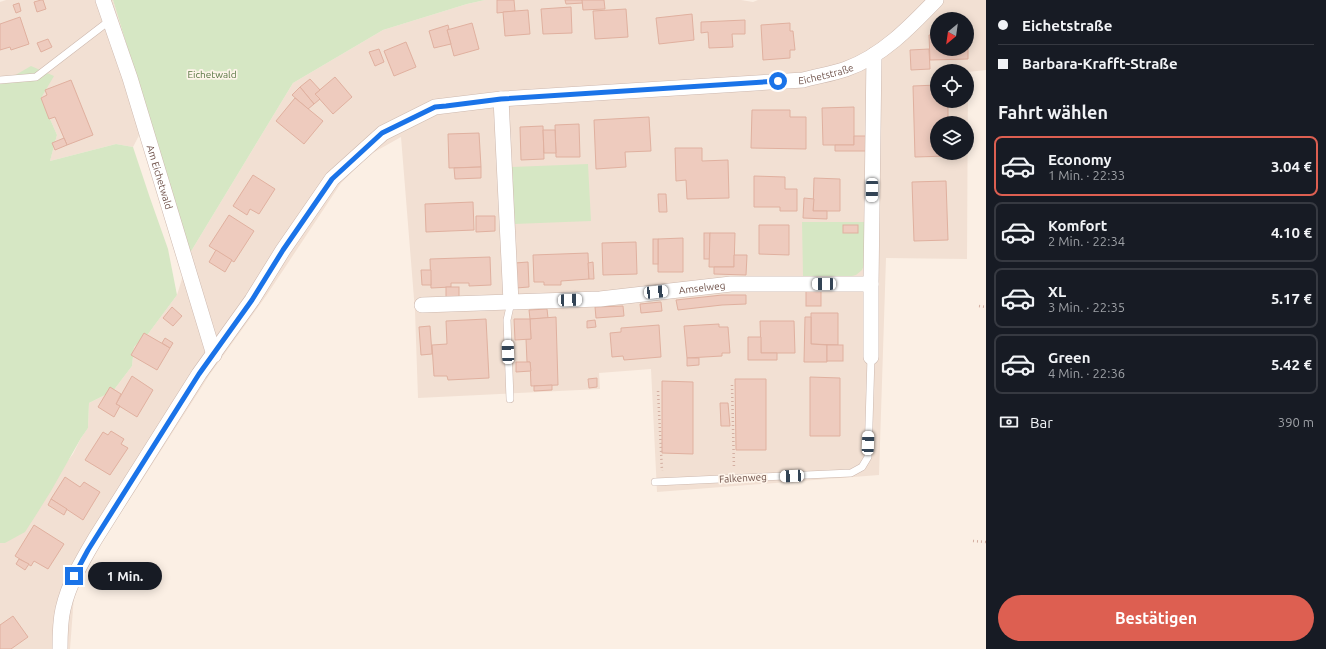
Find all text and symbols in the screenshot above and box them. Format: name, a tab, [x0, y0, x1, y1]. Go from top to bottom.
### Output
north arrow	[930, 12, 974, 56]
map controls	[930, 12, 974, 160]
text: Eichetstraße	[1022, 17, 1112, 34]
text: Barbara-Krafft-Straße	[1022, 55, 1178, 72]
street label: Eichetstraße	[798, 61, 855, 86]
button: locate	[930, 64, 974, 108]
park label: Eichetwald	[187, 69, 237, 80]
route start	[769, 72, 787, 90]
text: Fahrt wählen	[998, 102, 1108, 122]
button: layers	[930, 116, 974, 160]
street label: Am Eichetwald	[145, 143, 175, 211]
icon: car	[1000, 148, 1036, 184]
text: Economy	[1048, 151, 1112, 168]
text: 3.04 €	[1271, 158, 1312, 175]
text: 1 Min. · 22:33	[1048, 168, 1125, 182]
car	[866, 178, 878, 202]
icon: car	[1000, 214, 1036, 250]
text: Komfort	[1048, 217, 1107, 234]
text: 4.10 €	[1271, 224, 1312, 241]
text: 2 Min. · 22:34	[1048, 234, 1125, 248]
car	[812, 278, 836, 290]
street label: Amselweg	[678, 279, 726, 295]
icon: car	[1000, 280, 1036, 316]
text: XL	[1048, 283, 1066, 300]
car	[643, 285, 669, 299]
text: 5.17 €	[1271, 290, 1312, 307]
car	[558, 294, 582, 306]
text: 3 Min. · 22:35	[1048, 300, 1125, 314]
car	[502, 340, 514, 364]
icon: car	[1000, 346, 1036, 382]
text: Green	[1048, 349, 1090, 366]
text: 5.42 €	[1271, 356, 1312, 373]
text: 4 Min. · 22:36	[1048, 366, 1125, 380]
icon: cash	[998, 411, 1020, 433]
text: Bar	[1030, 414, 1053, 431]
text: 390 m	[1278, 415, 1314, 429]
car	[862, 431, 874, 455]
car	[780, 469, 804, 483]
street label: Falkenweg	[719, 471, 767, 485]
callout: 1 Min.	[88, 562, 162, 590]
route end	[65, 567, 83, 585]
text: 1 Min.	[107, 569, 143, 583]
button: Bestätigen	[998, 595, 1314, 641]

